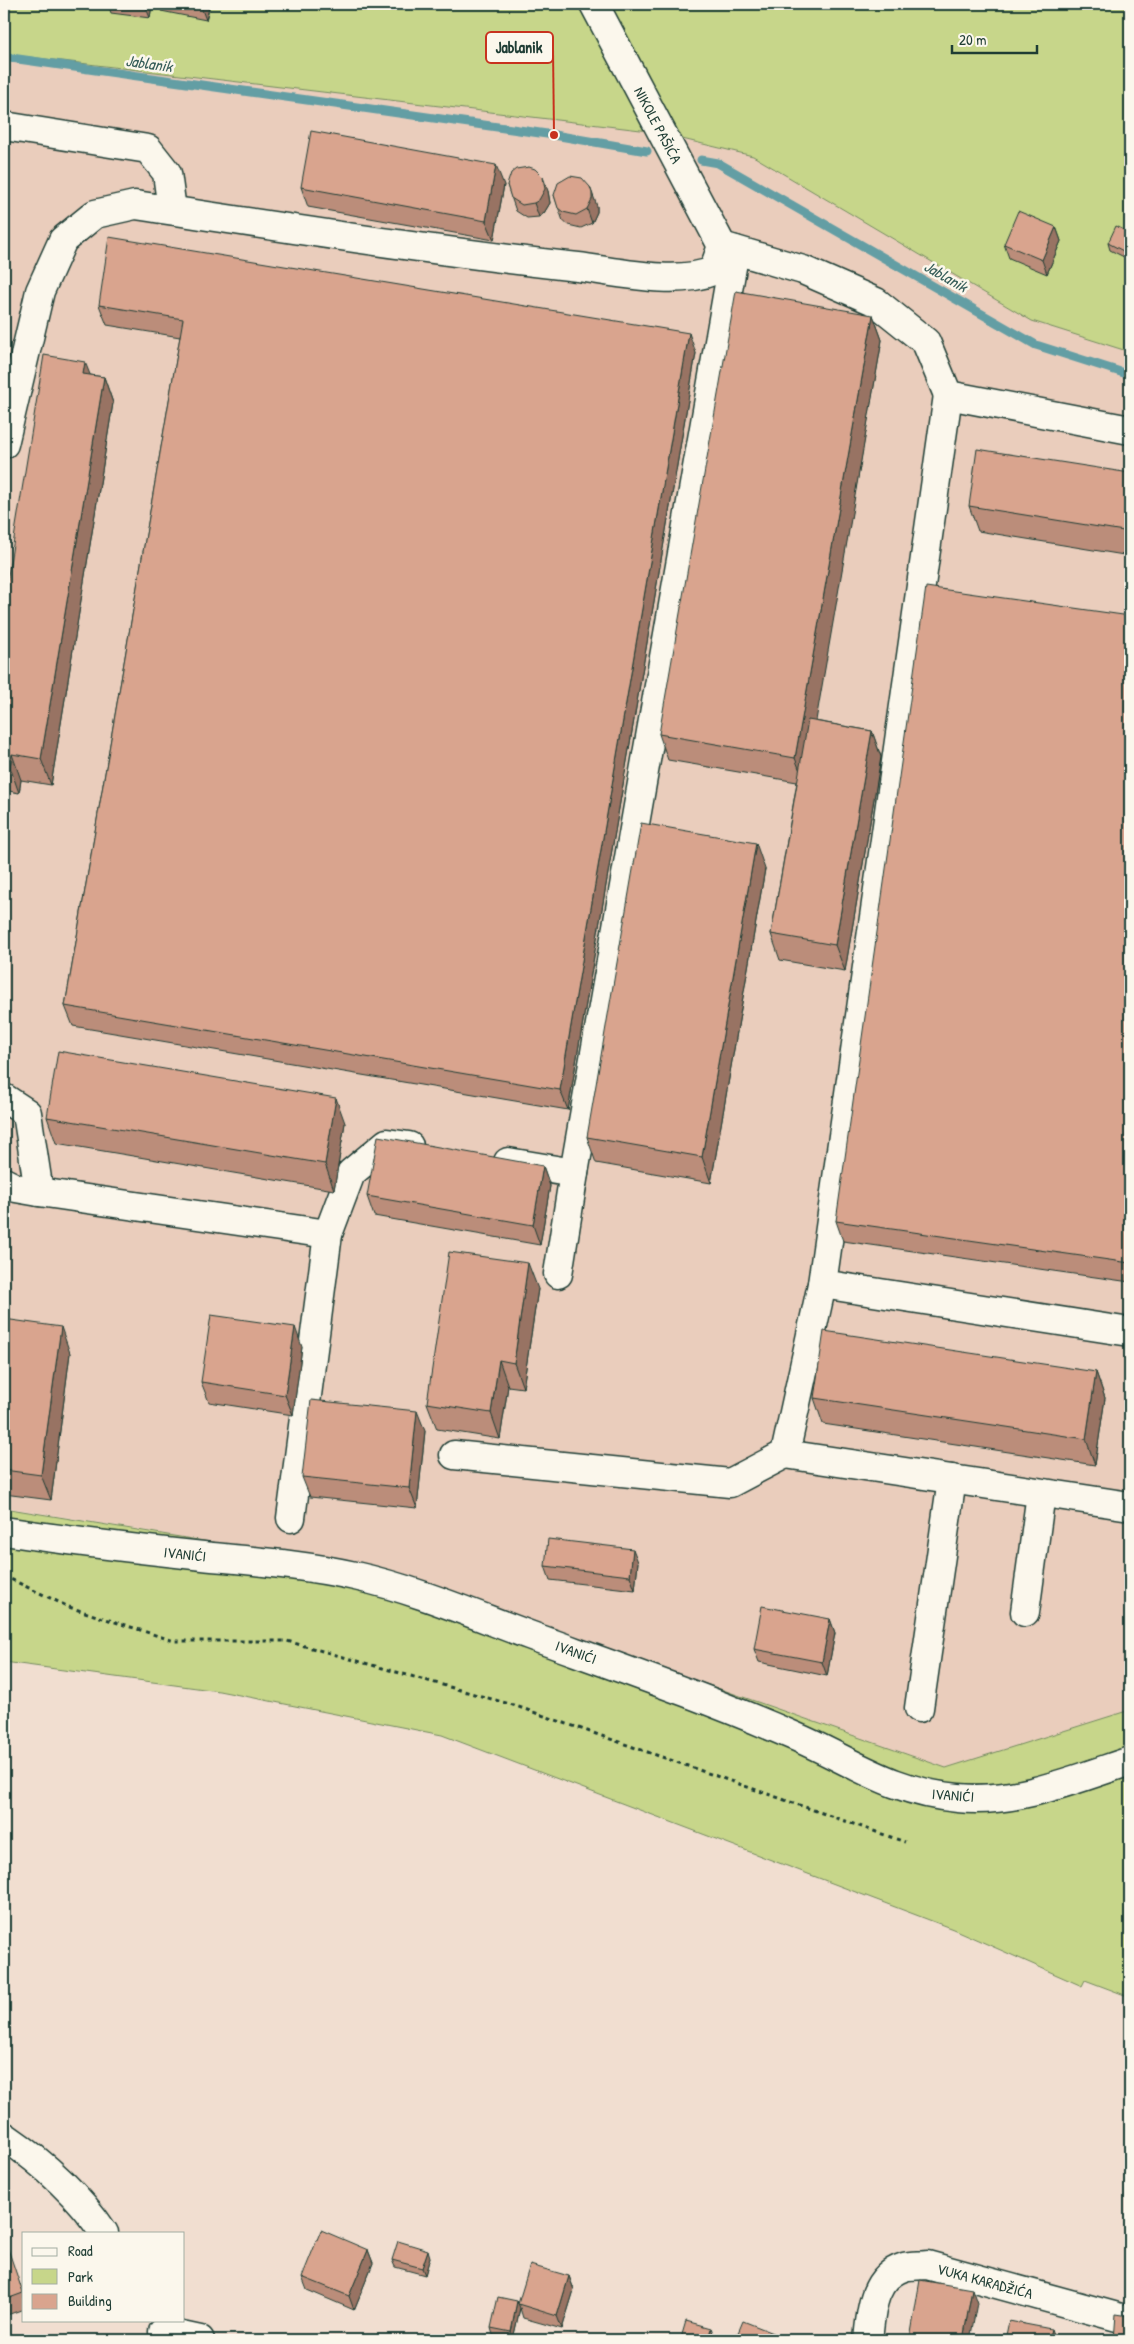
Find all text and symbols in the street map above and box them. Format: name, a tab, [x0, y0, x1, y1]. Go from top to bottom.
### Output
scale bar	[952, 22, 1036, 54]
text: 20 m	[959, 29, 986, 50]
callout: Jablanik	[486, 32, 553, 63]
text: Jablanik	[496, 36, 543, 58]
water label: Jablanik	[124, 49, 175, 77]
street label: NIKOLE PAŠIĆA	[629, 83, 687, 168]
water label: Jablanik	[920, 255, 973, 298]
street label: IVANIĆI	[163, 1541, 207, 1567]
street label: IVANIĆI	[552, 1635, 600, 1669]
street label: IVANIĆI	[931, 1783, 975, 1807]
legend	[22, 2232, 185, 2322]
text: Road	[68, 2240, 93, 2261]
street label: VUKA KARADŽIĆA	[935, 2258, 1036, 2304]
text: Park	[68, 2266, 93, 2287]
text: Building	[68, 2290, 112, 2311]

